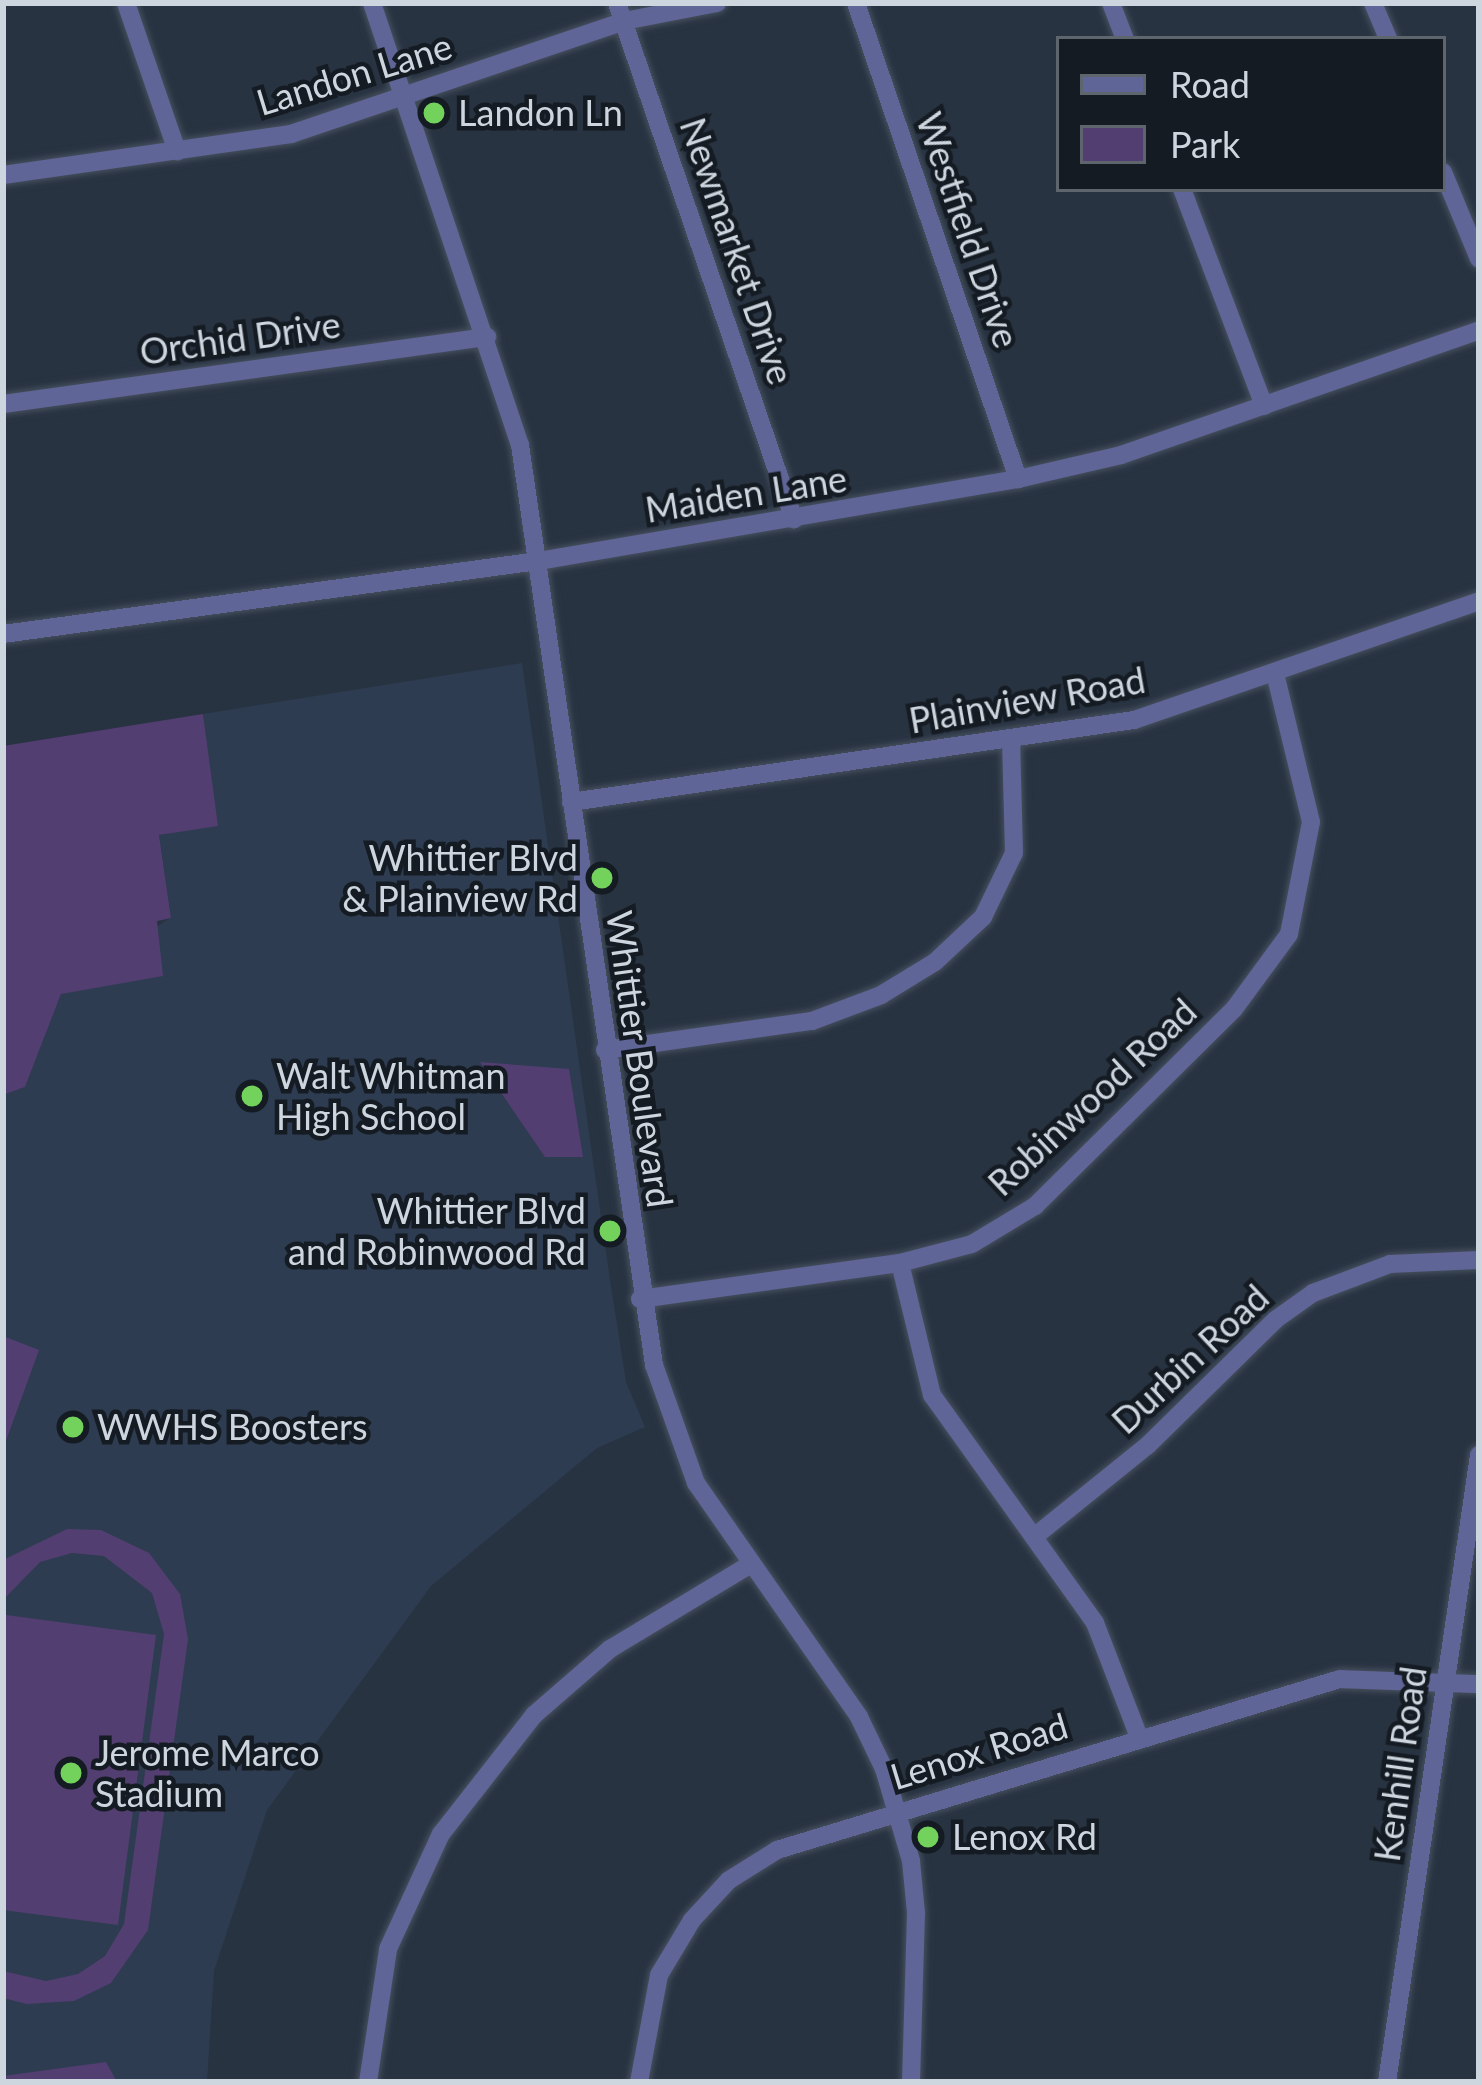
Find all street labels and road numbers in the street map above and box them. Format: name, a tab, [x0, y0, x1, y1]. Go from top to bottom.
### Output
street label: Landon Lane	[251, 24, 457, 124]
street label: Westfield Drive	[908, 107, 1028, 353]
street label: Newmarket Drive	[671, 112, 803, 390]
street label: Orchid Drive	[137, 303, 343, 373]
street label: Maiden Lane	[642, 457, 850, 531]
street label: Plainview Road	[905, 658, 1149, 742]
street label: Whittier Boulevard	[598, 908, 682, 1210]
street label: Robinwood Road	[979, 990, 1205, 1204]
street label: Durbin Road	[1103, 1276, 1277, 1442]
street label: Kenhill Road	[1365, 1664, 1435, 1864]
street label: Lenox Road	[885, 1704, 1073, 1798]

